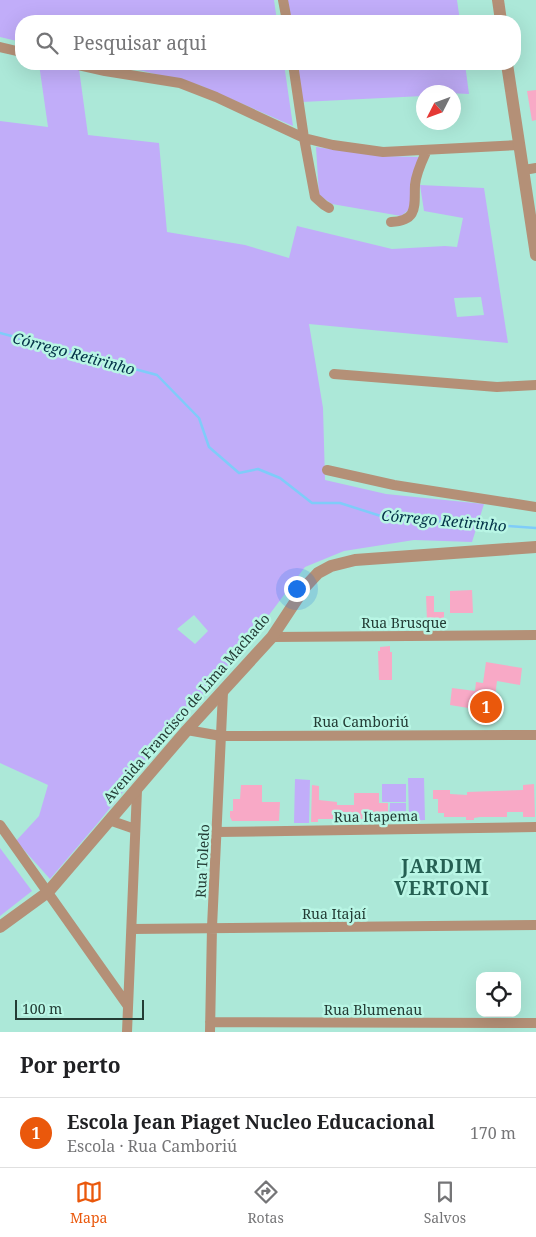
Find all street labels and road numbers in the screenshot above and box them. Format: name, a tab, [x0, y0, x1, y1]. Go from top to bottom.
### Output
street label: Avenida Francisco de Lima Machado	[98, 609, 274, 807]
street label: Rua Brusque	[361, 613, 447, 632]
street label: Rua Camboriú	[313, 712, 409, 731]
street label: Rua Itapema	[333, 806, 419, 826]
street label: Rua Toledo	[191, 824, 213, 898]
street label: Rua Itajaí	[302, 904, 367, 923]
street label: Rua Blumenau	[324, 1000, 422, 1019]

